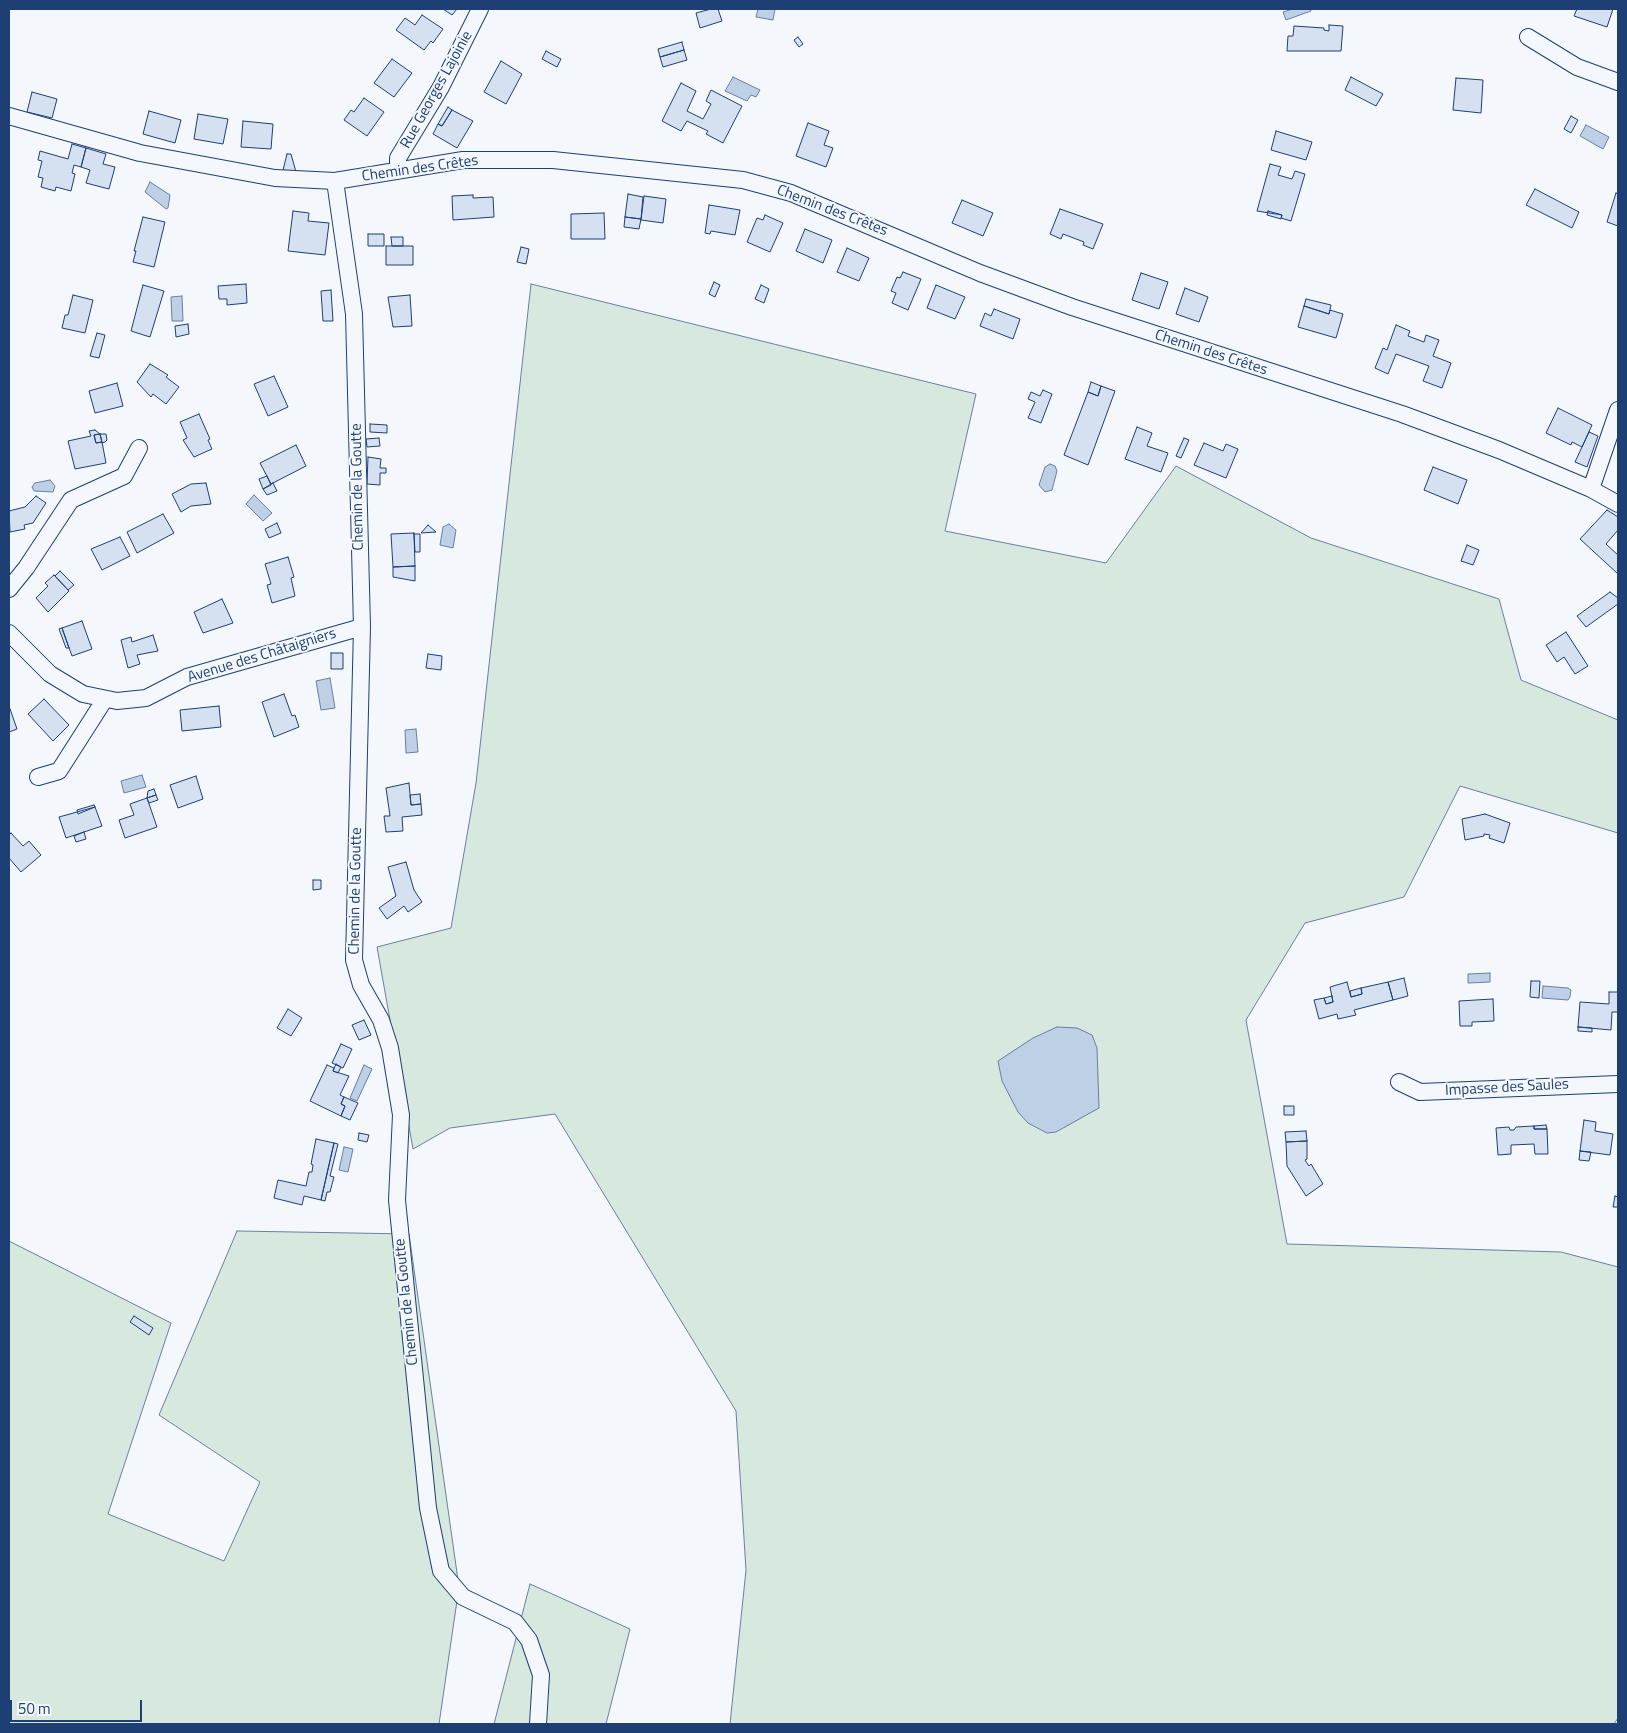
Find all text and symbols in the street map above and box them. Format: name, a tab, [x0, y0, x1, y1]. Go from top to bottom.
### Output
street label: Rue Georges Lajoinie	[397, 28, 477, 152]
street label: Chemin des Crêtes	[361, 152, 479, 186]
street label: Chemin des Crêtes	[774, 182, 890, 240]
street label: Chemin des Crêtes	[1152, 326, 1270, 380]
street label: Chemin de la Goutte	[348, 423, 368, 551]
street label: Avenue des Châtaigniers	[185, 625, 339, 687]
street label: Chemin de la Goutte	[346, 827, 366, 955]
street label: Impasse des Saules	[1445, 1076, 1569, 1100]
street label: Chemin de la Goutte	[391, 1238, 423, 1366]
scale bar	[12, 1690, 145, 1722]
text: 50 m	[18, 1697, 51, 1720]

